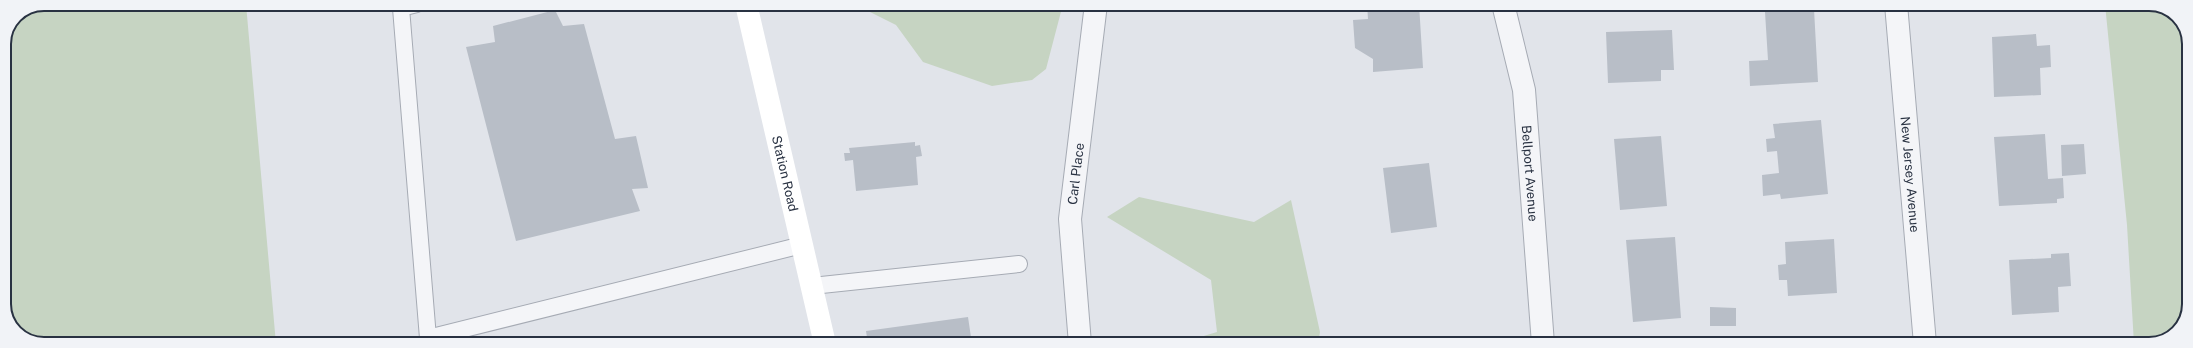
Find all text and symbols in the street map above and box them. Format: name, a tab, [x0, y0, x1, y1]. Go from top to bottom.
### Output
street label: New Jersey Avenue	[1898, 116, 1923, 233]
street label: Bellport Avenue	[1519, 124, 1541, 222]
street label: Station Road	[769, 134, 801, 213]
street label: Carl Place	[1064, 142, 1087, 205]

